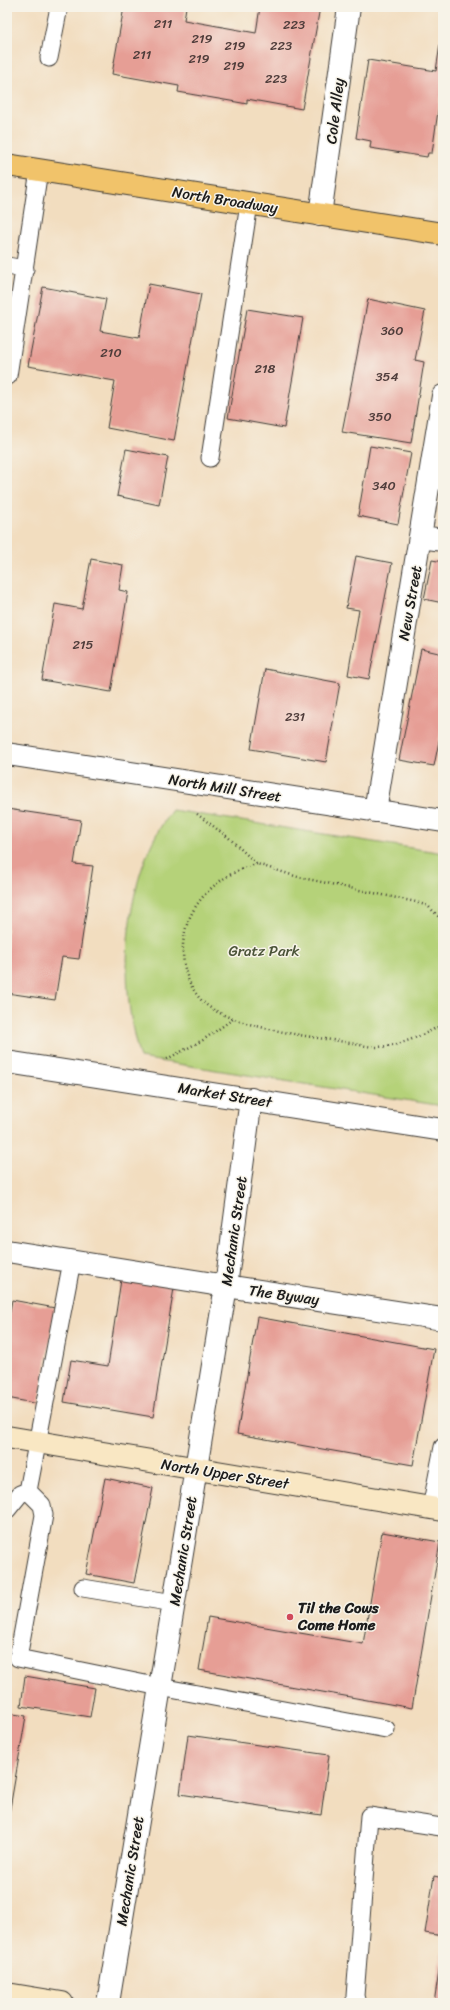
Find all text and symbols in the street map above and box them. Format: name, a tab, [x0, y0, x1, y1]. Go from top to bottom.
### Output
house number: 211	[154, 12, 173, 35]
house number: 223	[283, 13, 305, 36]
house number: 219	[191, 27, 213, 50]
house number: 219	[224, 34, 246, 57]
house number: 223	[270, 34, 292, 57]
house number: 211	[133, 43, 152, 66]
house number: 219	[188, 47, 210, 70]
house number: 219	[223, 54, 245, 77]
house number: 223	[265, 67, 287, 90]
street label: Cole Alley	[318, 76, 352, 145]
street label: North Broadway	[170, 179, 280, 221]
house number: 360	[381, 319, 403, 342]
house number: 210	[100, 341, 122, 364]
house number: 218	[255, 357, 276, 380]
house number: 354	[375, 365, 399, 388]
house number: 350	[368, 405, 392, 428]
house number: 340	[372, 474, 396, 497]
street label: New Street	[391, 563, 429, 643]
house number: 215	[72, 633, 94, 656]
house number: 231	[285, 705, 306, 728]
street label: North Mill Street	[167, 766, 284, 810]
park label: Gratz Park	[228, 938, 300, 964]
street label: Market Street	[176, 1075, 275, 1115]
street label: Mechanic Street	[213, 1174, 255, 1288]
street label: The Byway	[247, 1277, 321, 1313]
street label: North Upper Street	[159, 1451, 292, 1497]
street label: Mechanic Street	[162, 1494, 205, 1608]
place label: Til the Cows Come Home	[297, 1595, 380, 1638]
marker: Til the Cows Come Home	[285, 1612, 295, 1622]
street label: Mechanic Street	[109, 1814, 152, 1928]

